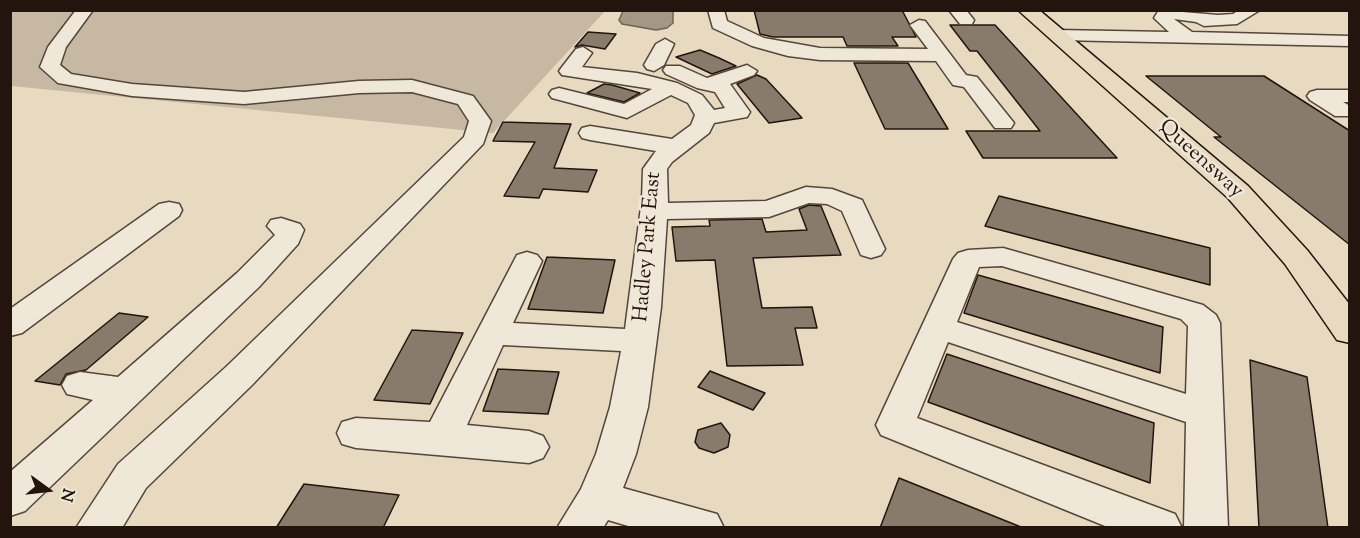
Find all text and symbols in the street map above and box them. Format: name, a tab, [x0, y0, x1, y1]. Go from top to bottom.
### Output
street label: Queensway	[1152, 115, 1248, 205]
street label: Hadley Park East	[630, 171, 668, 323]
north arrow	[18, 460, 78, 520]
text: N	[53, 486, 79, 504]

